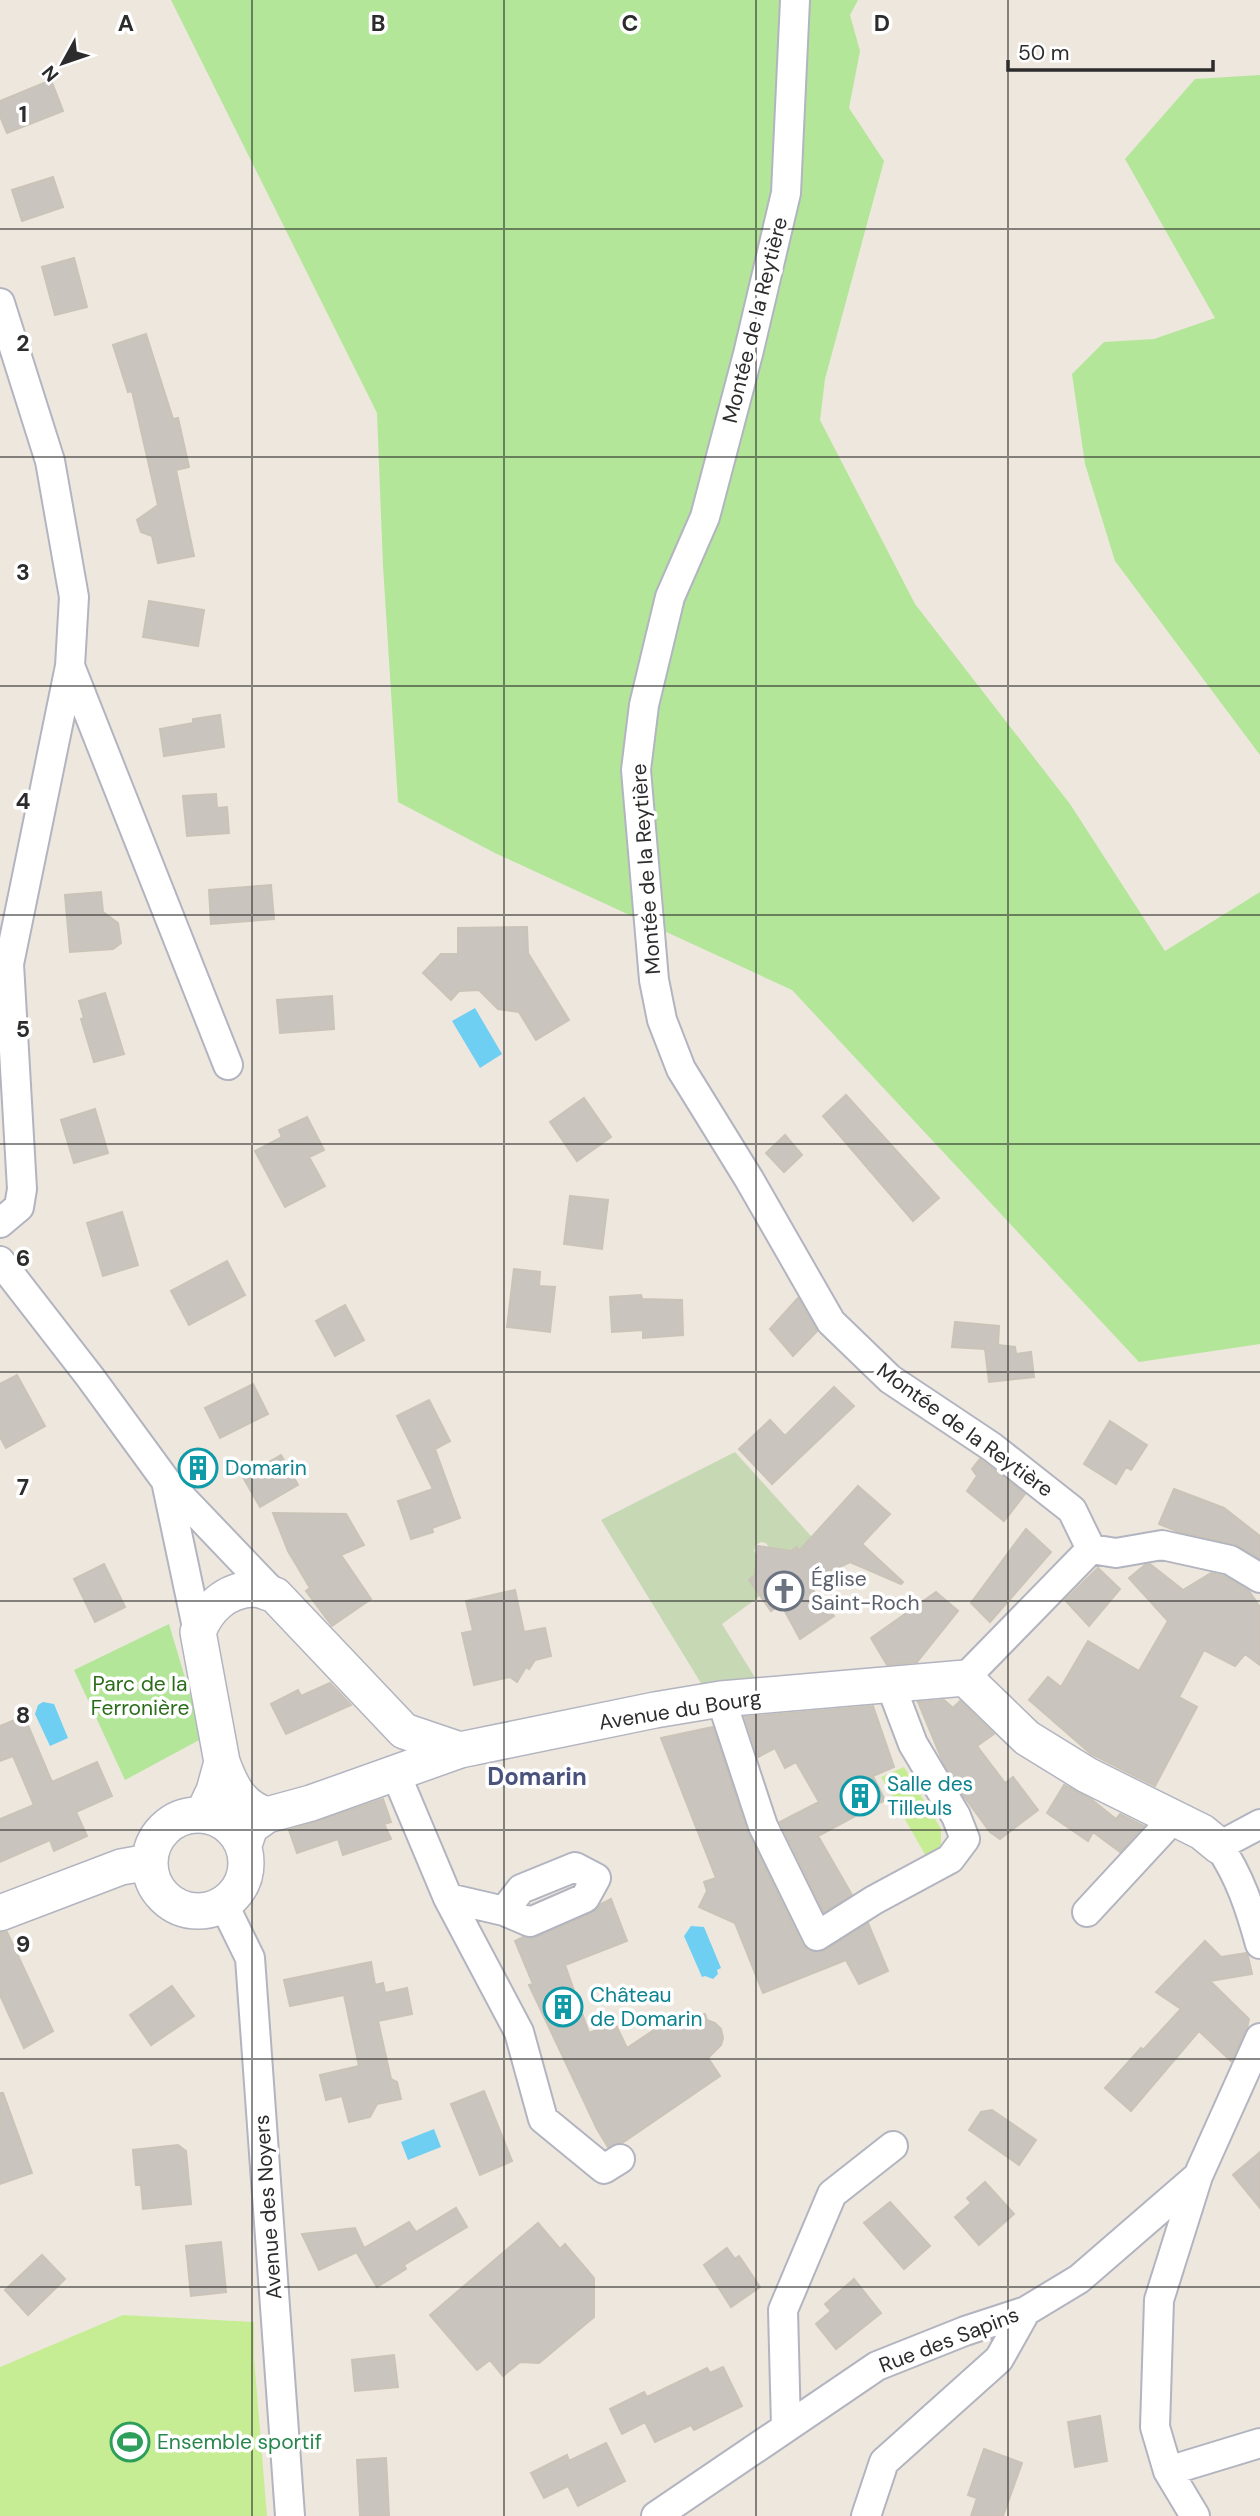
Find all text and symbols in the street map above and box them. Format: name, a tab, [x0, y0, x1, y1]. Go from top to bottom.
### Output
text: A	[118, 8, 134, 38]
text: B	[371, 8, 385, 38]
text: C	[622, 8, 638, 38]
text: D	[874, 8, 890, 38]
north arrow	[28, 28, 98, 98]
scale bar	[1008, 28, 1213, 72]
text: 50 m	[1018, 39, 1069, 67]
text: N	[36, 60, 64, 87]
text: 1	[19, 99, 27, 129]
street label: Montée de la Reytière	[716, 214, 794, 426]
text: 2	[16, 328, 30, 358]
text: 3	[16, 557, 30, 587]
street label: Montée de la Reytière	[625, 762, 667, 975]
text: 4	[16, 786, 31, 816]
text: 5	[16, 1014, 30, 1044]
text: 6	[16, 1243, 30, 1273]
street label: Montée de la Reytière	[871, 1357, 1059, 1504]
building icon: Domarin	[177, 1447, 219, 1489]
place label: Domarin	[225, 1454, 307, 1482]
text: 7	[17, 1472, 29, 1502]
place label: Église Saint-Roch	[811, 1565, 920, 1617]
church icon: Église Saint-Roch	[763, 1570, 805, 1612]
park label: Parc de la Ferronière	[91, 1670, 189, 1722]
street label: Avenue du Bourg	[597, 1683, 764, 1737]
text: 8	[16, 1700, 30, 1730]
district label: Domarin	[487, 1761, 587, 1792]
place label: Salle des Tilleuls	[887, 1770, 973, 1822]
building icon: Salle des Tilleuls	[839, 1775, 881, 1817]
text: 9	[16, 1929, 30, 1959]
place label: Château de Domarin	[590, 1981, 703, 2033]
building icon: Château de Domarin	[542, 1986, 584, 2028]
street label: Avenue des Noyers	[248, 2114, 288, 2300]
street label: Rue des Sapins	[875, 2300, 1023, 2380]
sports icon: Ensemble sportif	[109, 2421, 151, 2463]
place label: Ensemble sportif	[157, 2428, 322, 2456]

